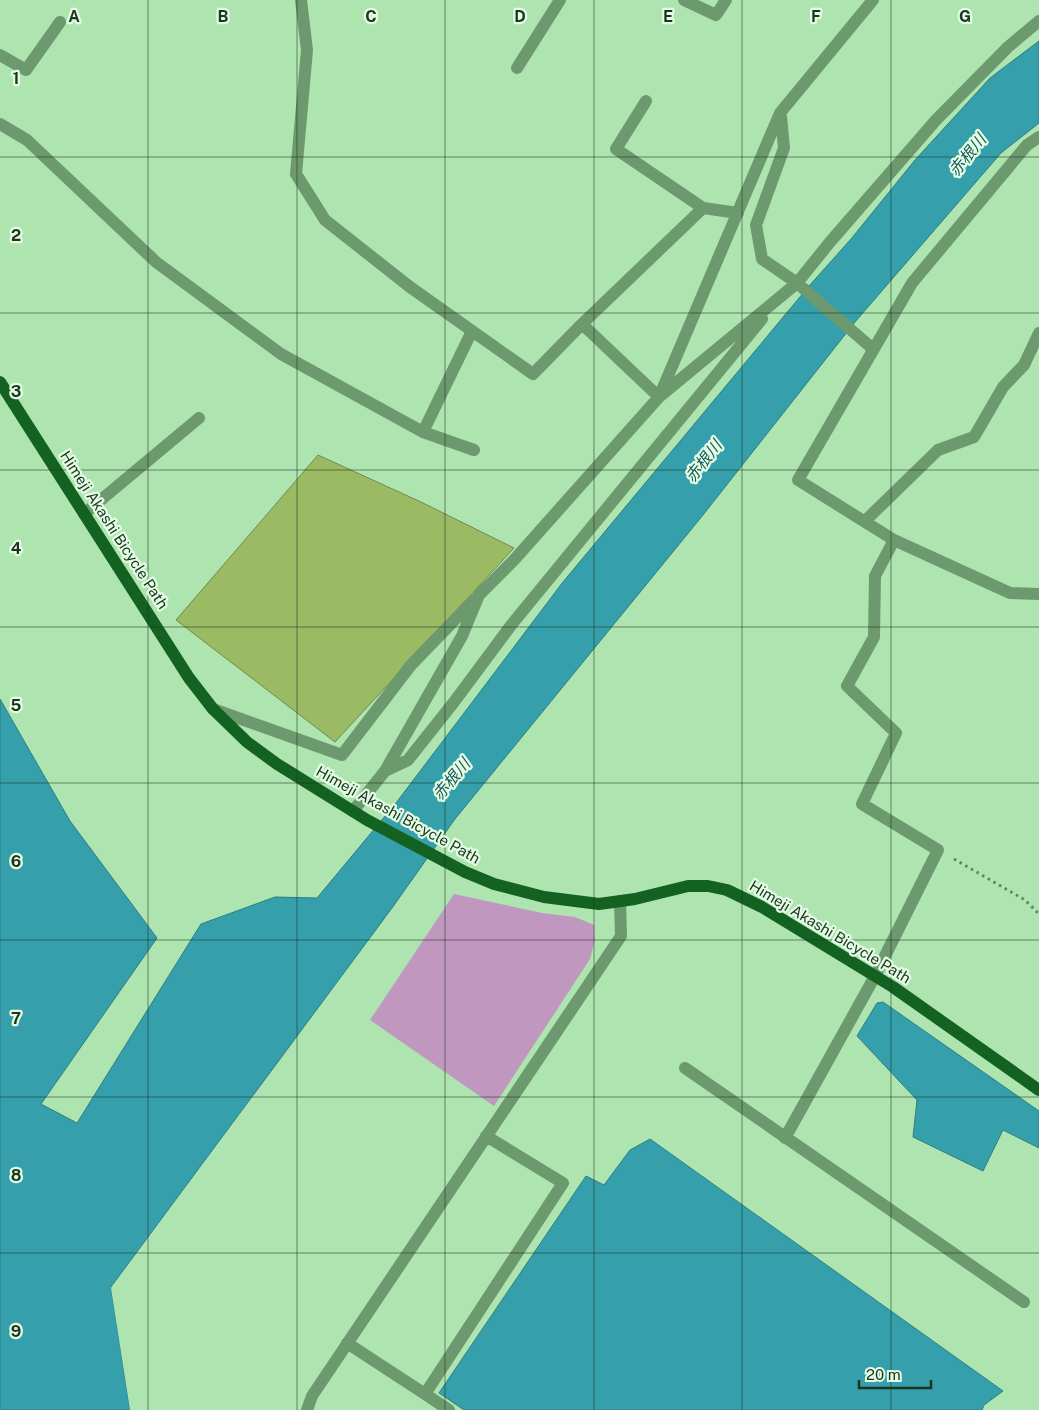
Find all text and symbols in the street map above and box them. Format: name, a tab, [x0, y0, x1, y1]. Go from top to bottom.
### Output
text: A	[68, 7, 80, 26]
text: B	[218, 7, 229, 26]
text: C	[365, 7, 377, 26]
text: D	[514, 7, 526, 26]
text: E	[663, 7, 673, 26]
text: F	[811, 7, 821, 26]
text: G	[959, 7, 971, 26]
text: 1	[13, 69, 19, 88]
water label: 赤根川	[945, 129, 991, 180]
text: 2	[11, 226, 21, 245]
text: 3	[11, 382, 21, 401]
water label: 赤根川	[681, 435, 727, 486]
street label: Himeji Akashi Bicycle Path	[57, 448, 172, 612]
text: 4	[11, 539, 22, 558]
text: 5	[11, 696, 22, 715]
water label: 赤根川	[429, 753, 475, 804]
street label: Himeji Akashi Bicycle Path	[313, 762, 483, 867]
text: 6	[11, 852, 21, 871]
street label: Himeji Akashi Bicycle Path	[747, 877, 914, 986]
text: 7	[11, 1009, 21, 1028]
text: 8	[11, 1166, 22, 1185]
text: 9	[11, 1322, 21, 1341]
scale bar	[859, 1358, 932, 1390]
text: 20 m	[866, 1366, 901, 1383]

